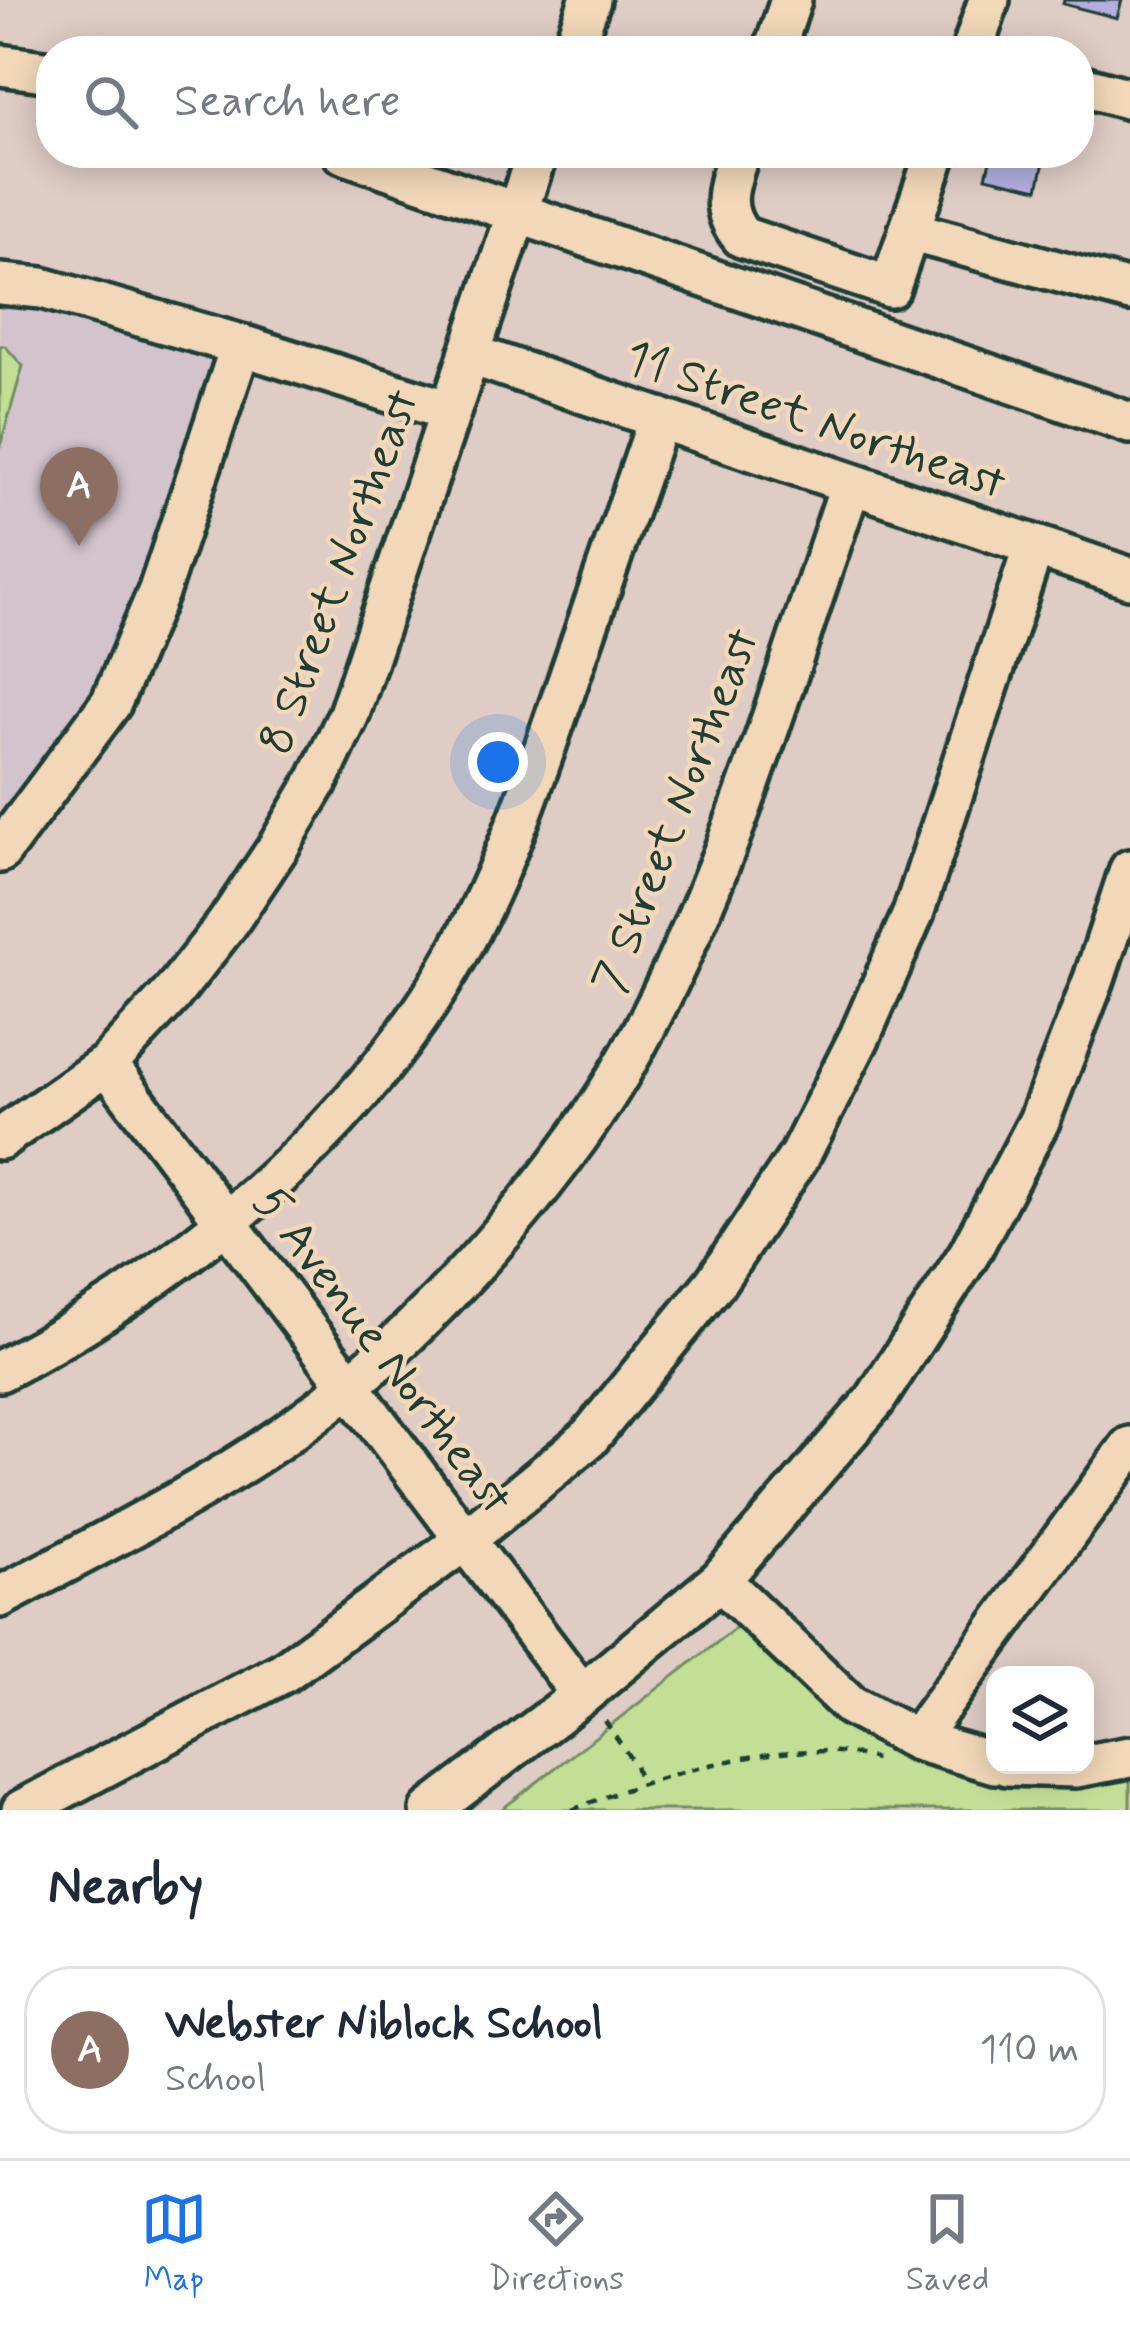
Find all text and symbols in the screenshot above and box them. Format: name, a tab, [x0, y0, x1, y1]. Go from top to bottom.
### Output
search box	[36, 36, 1094, 168]
icon: search	[78, 69, 144, 135]
text: Search here	[174, 73, 401, 132]
street label: 11 Street Northeast	[616, 327, 1014, 516]
street label: 8 Street Northeast	[245, 381, 436, 763]
pin: A	[40, 447, 118, 546]
street label: 7 Street Northeast	[579, 620, 776, 1003]
your location	[468, 732, 528, 792]
street label: 5 Avenue Northeast	[238, 1174, 526, 1528]
map controls	[986, 1666, 1094, 1774]
button: layers	[986, 1666, 1094, 1774]
text: Nearby	[48, 1855, 203, 1921]
text: Webster Niblock School	[165, 1995, 603, 2054]
text: A	[77, 2025, 103, 2076]
text: 110 m	[980, 2025, 1079, 2076]
text: School	[165, 2054, 266, 2105]
tab: Map	[141, 2186, 207, 2302]
tab: Directions	[488, 2186, 624, 2302]
tab: Saved	[906, 2186, 989, 2302]

